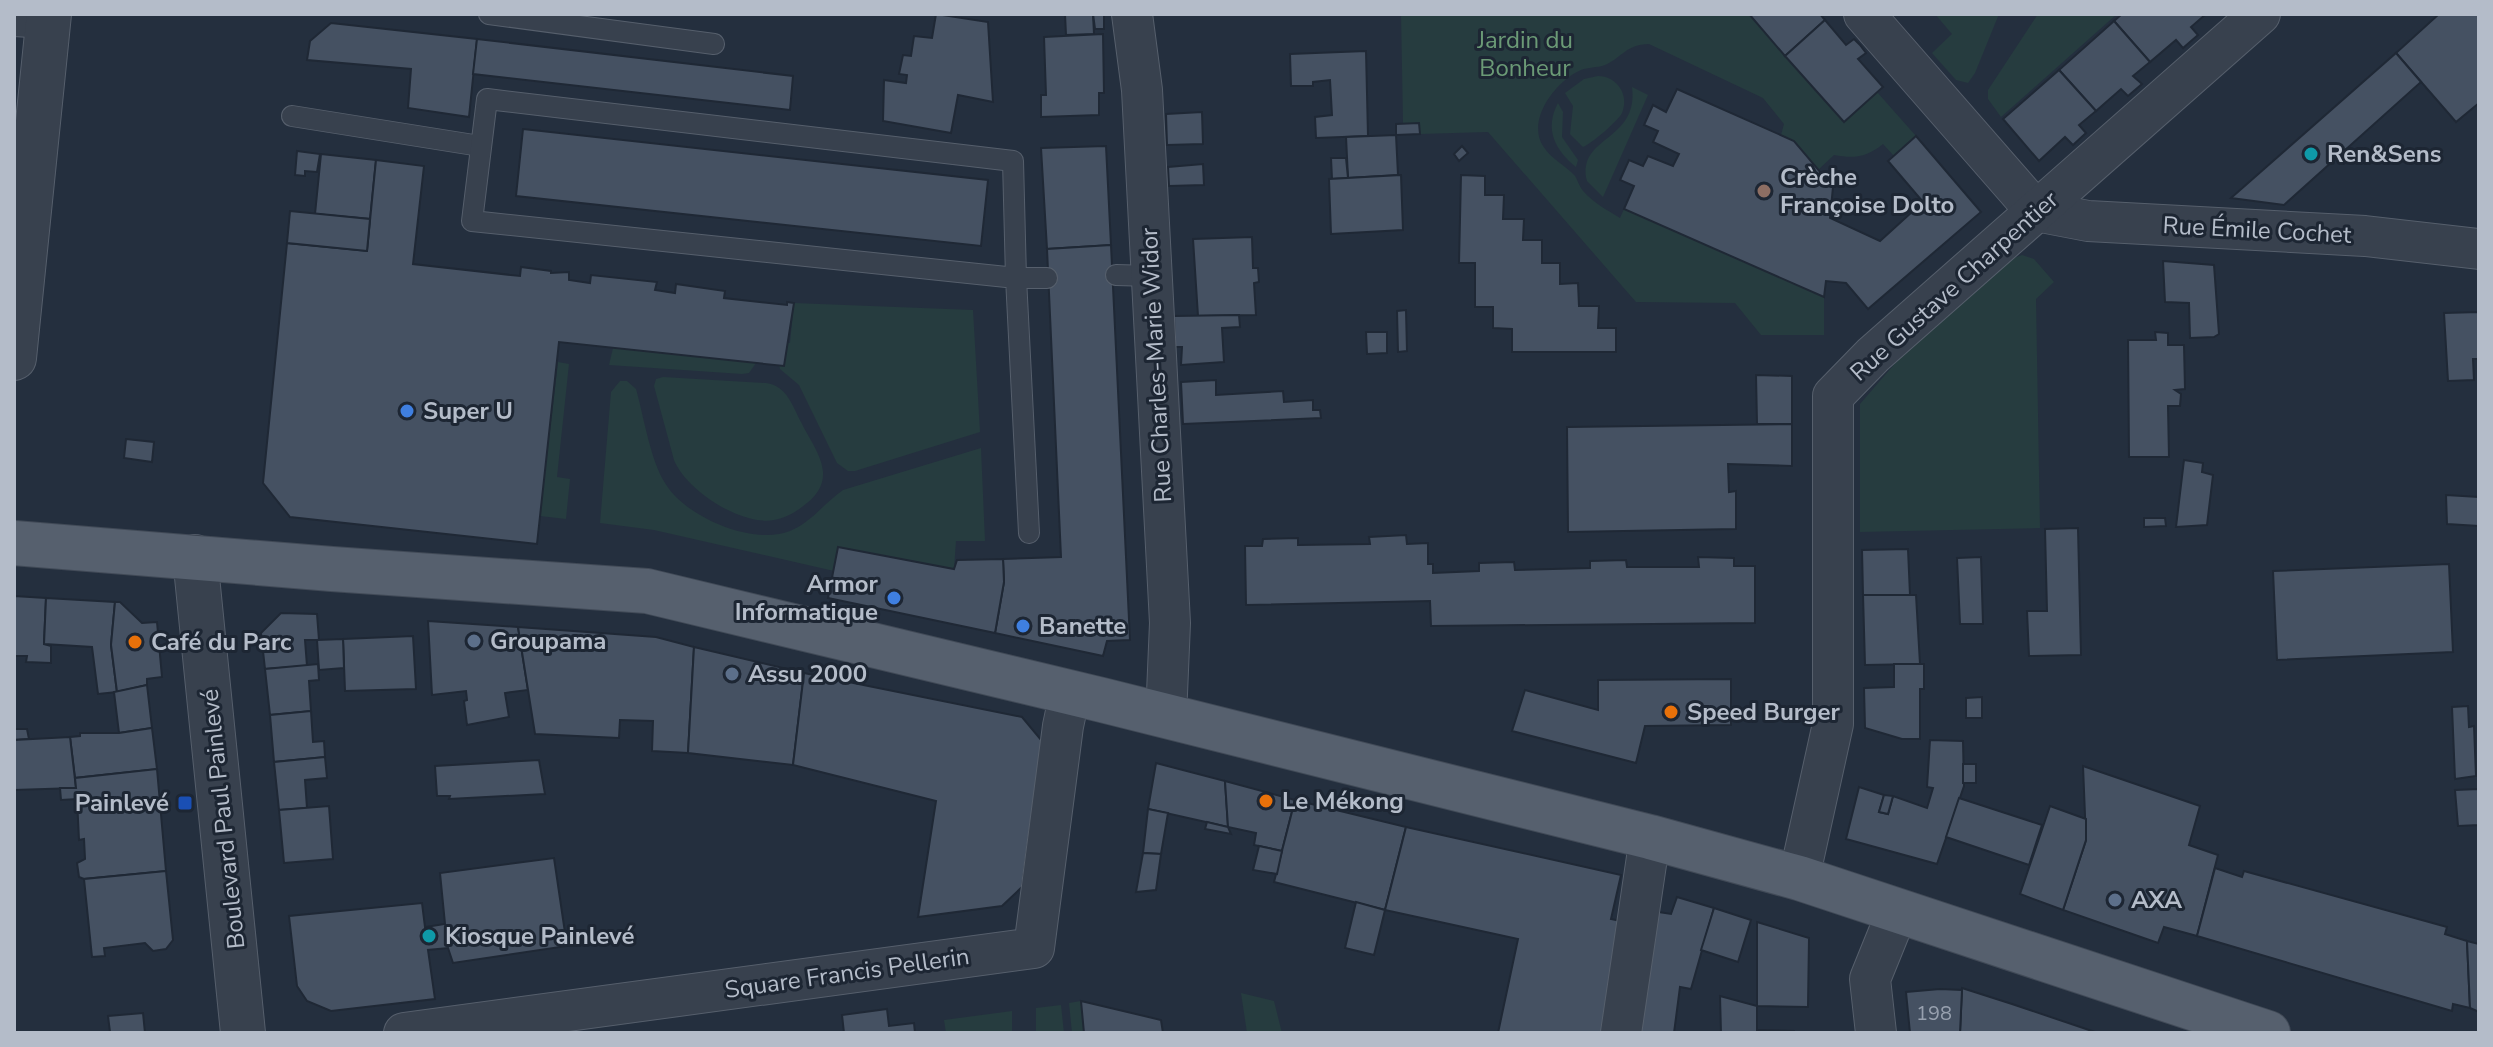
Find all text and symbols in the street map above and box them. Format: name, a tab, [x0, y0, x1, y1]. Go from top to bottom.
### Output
park label: Jardin du Bonheur	[1476, 24, 1573, 84]
place label: Ren&Sens	[2327, 138, 2442, 170]
marker: Ren&Sens	[2302, 145, 2320, 163]
place label: Crèche Françoise Dolto	[1780, 161, 1954, 221]
marker: Crèche Françoise Dolto	[1755, 182, 1773, 200]
street label: Rue Gustave Charpentier	[1843, 184, 2065, 388]
street label: Rue Émile Cochet	[2162, 209, 2353, 251]
street label: Rue Charles-Marie Widor	[1133, 226, 1179, 503]
place label: Super U	[423, 395, 513, 427]
marker: Super U	[398, 402, 416, 420]
place label: Armor Informatique	[735, 568, 879, 628]
marker: Armor Informatique	[885, 589, 903, 607]
place label: Banette	[1039, 610, 1126, 642]
marker: Banette	[1014, 617, 1032, 635]
place label: Groupama	[490, 625, 606, 657]
place label: Café du Parc	[151, 626, 292, 658]
marker: Groupama	[465, 632, 483, 650]
marker: Café du Parc	[126, 633, 144, 651]
place label: Assu 2000	[748, 658, 867, 690]
marker: Assu 2000	[723, 665, 741, 683]
street label: Boulevard Paul Painlevé	[193, 687, 253, 951]
place label: Speed Burger	[1687, 696, 1841, 728]
marker: Speed Burger	[1662, 703, 1680, 721]
place label: Le Mékong	[1282, 785, 1404, 817]
place label: Painlevé	[75, 787, 169, 819]
marker: Le Mékong	[1257, 792, 1275, 810]
marker: Painlevé	[176, 794, 194, 812]
place label: AXA	[2131, 884, 2182, 916]
marker: AXA	[2106, 891, 2124, 909]
place label: Kiosque Painlevé	[445, 920, 635, 952]
marker: Kiosque Painlevé	[420, 927, 438, 945]
street label: Square Francis Pellerin	[723, 940, 971, 1006]
house number: 198	[1916, 1000, 1952, 1027]

